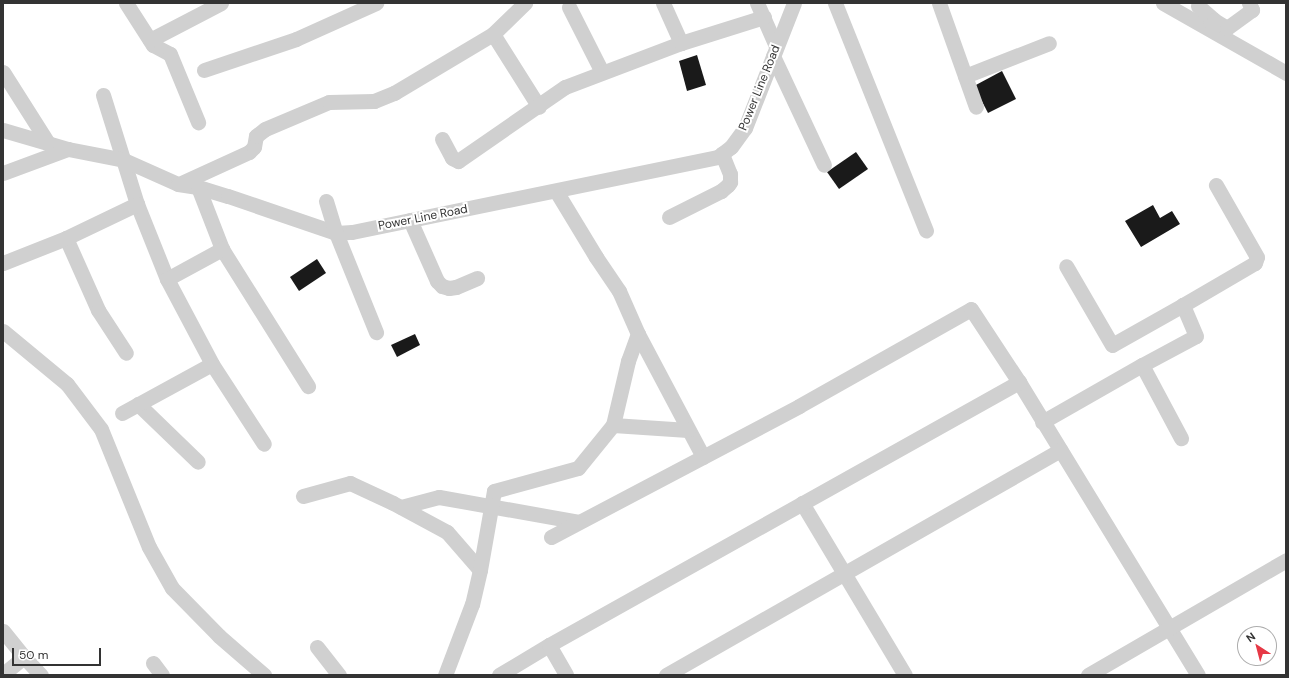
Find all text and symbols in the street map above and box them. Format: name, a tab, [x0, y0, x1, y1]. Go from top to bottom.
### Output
street label: Power Line Road	[736, 43, 784, 133]
street label: Power Line Road	[377, 202, 469, 234]
north arrow	[1237, 626, 1277, 666]
text: N	[1243, 629, 1258, 645]
scale bar	[14, 640, 103, 666]
text: 50 m	[19, 647, 48, 663]

